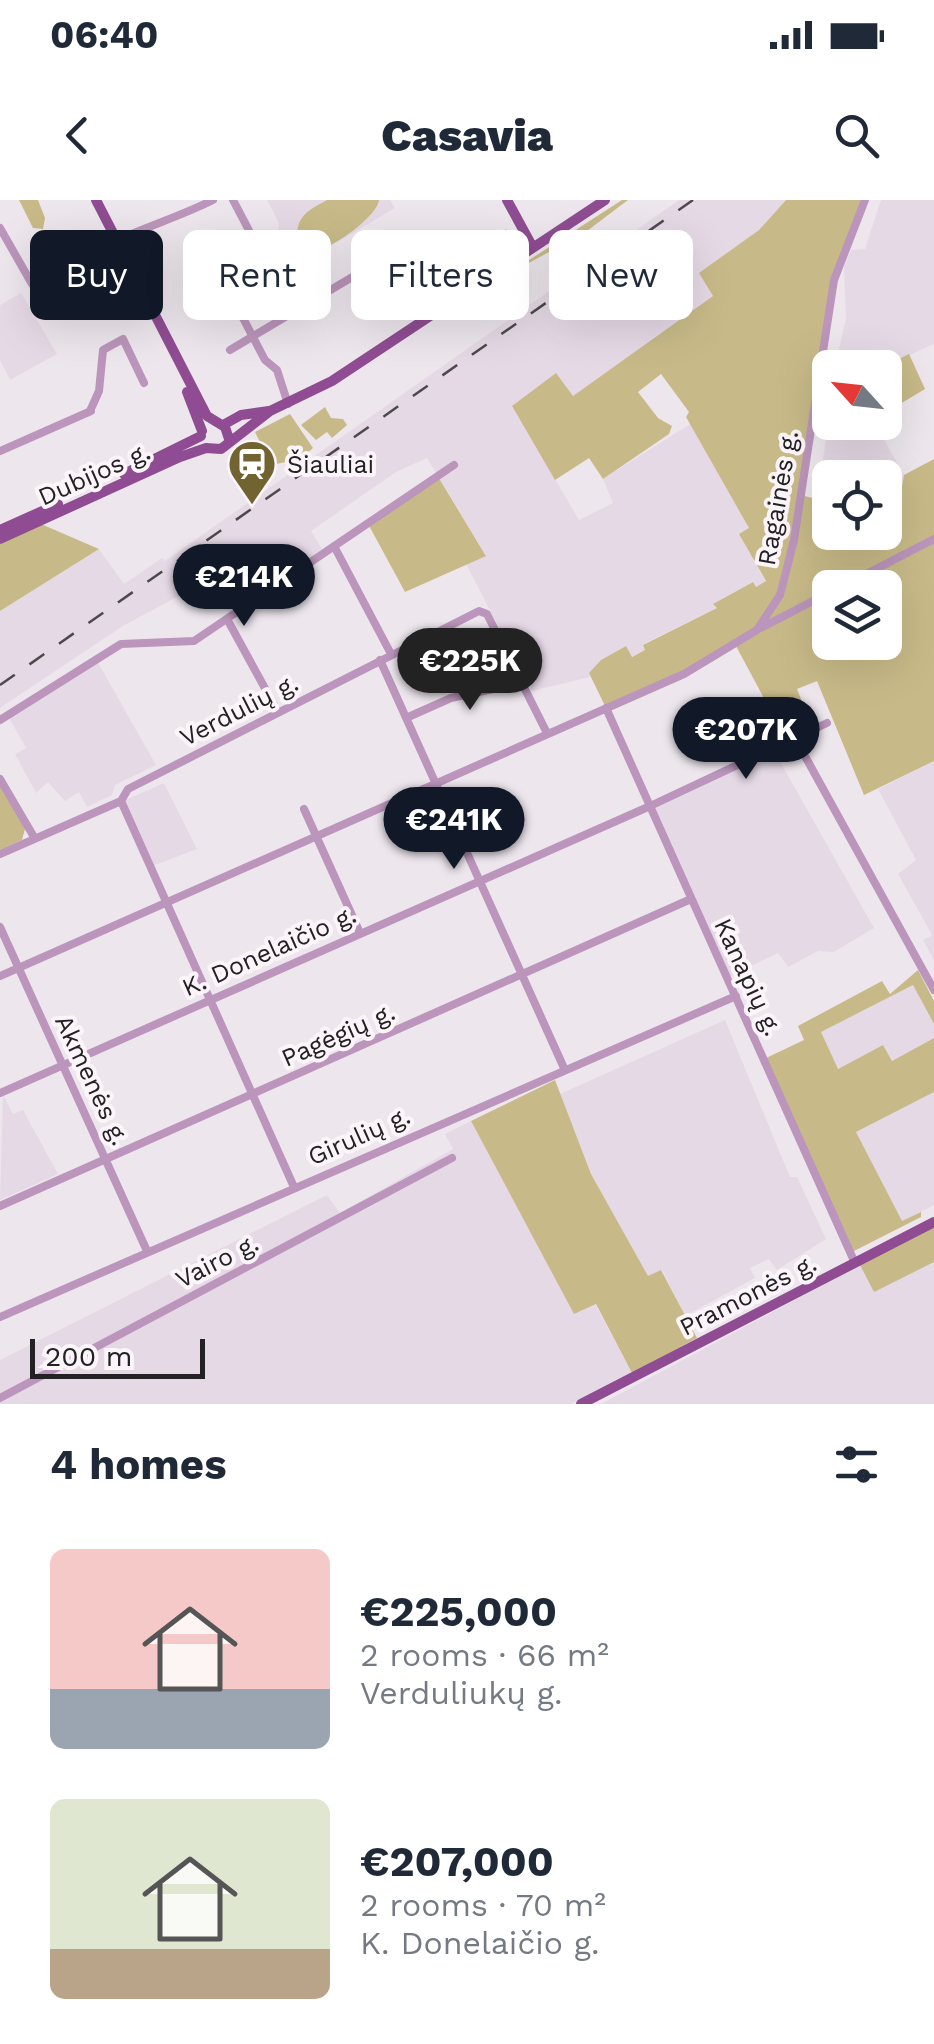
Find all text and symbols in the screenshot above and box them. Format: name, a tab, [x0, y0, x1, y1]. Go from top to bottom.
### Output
text: 06:40	[50, 13, 158, 57]
icon: back	[50, 108, 105, 163]
icon: search	[829, 108, 884, 163]
text: Casavia	[381, 109, 553, 162]
chip: Buy	[30, 230, 163, 320]
chip: Rent	[183, 230, 331, 320]
chip: Filters	[351, 230, 529, 320]
chip: New	[549, 230, 693, 320]
north arrow	[812, 350, 902, 440]
map controls	[812, 350, 902, 660]
street label: Ragainės g.	[752, 428, 804, 568]
street label: Dubijos g.	[34, 437, 154, 511]
station icon: Šiauliai	[226, 438, 278, 506]
place label: Šiauliai	[287, 449, 374, 479]
button: locate	[812, 460, 902, 550]
pin: €214K	[174, 544, 314, 629]
text: €214K	[195, 557, 293, 595]
button: layers	[812, 570, 902, 660]
pin: €225K	[400, 628, 540, 713]
text: €225K	[419, 641, 521, 679]
street label: Verdulių g.	[175, 668, 303, 752]
pin: €207K	[676, 697, 816, 782]
text: €207K	[695, 710, 797, 748]
pin: €241K	[384, 787, 524, 872]
text: €241K	[405, 800, 503, 838]
street label: K. Donelaičio g.	[178, 900, 360, 1002]
street label: Kanapių g.	[708, 914, 788, 1040]
street label: Pagėgių g.	[277, 997, 399, 1073]
street label: Akmenės g.	[49, 1010, 135, 1150]
street label: Girulių g.	[304, 1101, 414, 1171]
street label: Vairo g.	[171, 1228, 263, 1294]
street label: Pramonės g.	[675, 1248, 821, 1342]
scale bar	[30, 1334, 205, 1378]
text: 200 m	[45, 1340, 132, 1373]
icon: filters	[829, 1437, 884, 1492]
text: 4 homes	[50, 1440, 227, 1489]
text: €225,000	[360, 1587, 557, 1636]
icon: home	[130, 1589, 250, 1709]
text: 2 rooms · 66 m²	[360, 1636, 609, 1674]
text: Verduliukų g.	[360, 1674, 562, 1712]
text: €207,000	[360, 1837, 554, 1886]
icon: home	[130, 1839, 250, 1959]
text: 2 rooms · 70 m²	[360, 1886, 606, 1924]
text: K. Donelaičio g.	[360, 1924, 599, 1962]

